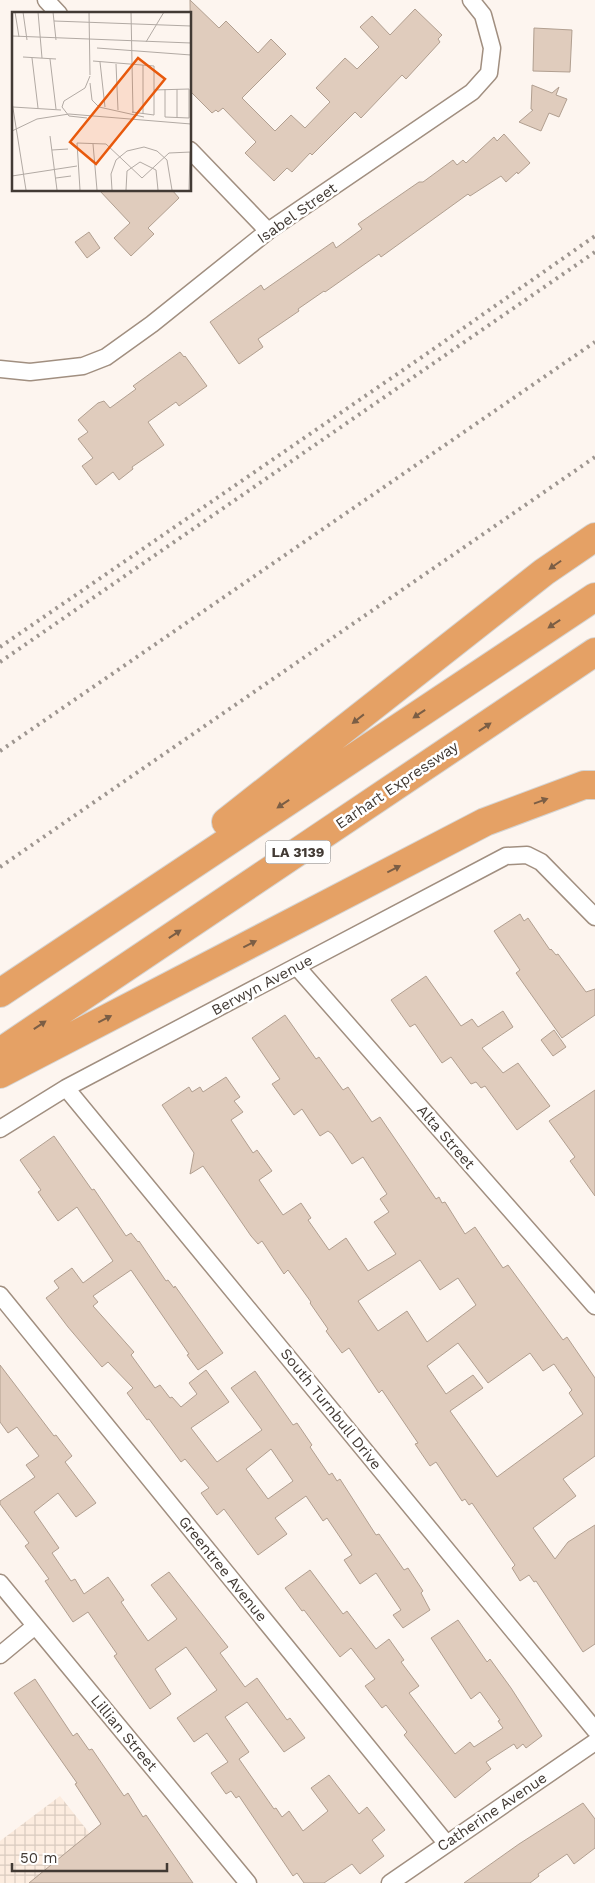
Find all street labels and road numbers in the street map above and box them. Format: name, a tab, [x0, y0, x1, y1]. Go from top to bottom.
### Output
street label: Isabel Street	[254, 179, 341, 247]
street label: Earhart Expressway	[332, 737, 462, 833]
road number: LA 3139	[266, 840, 330, 864]
street label: Berwyn Avenue	[208, 951, 316, 1019]
street label: Alta Street	[413, 1101, 479, 1173]
street label: South Turnbull Drive	[277, 1345, 385, 1473]
street label: Greentree Avenue	[175, 1513, 271, 1625]
street label: Lillian Street	[87, 1691, 162, 1775]
street label: Catherine Avenue	[434, 1769, 550, 1855]

